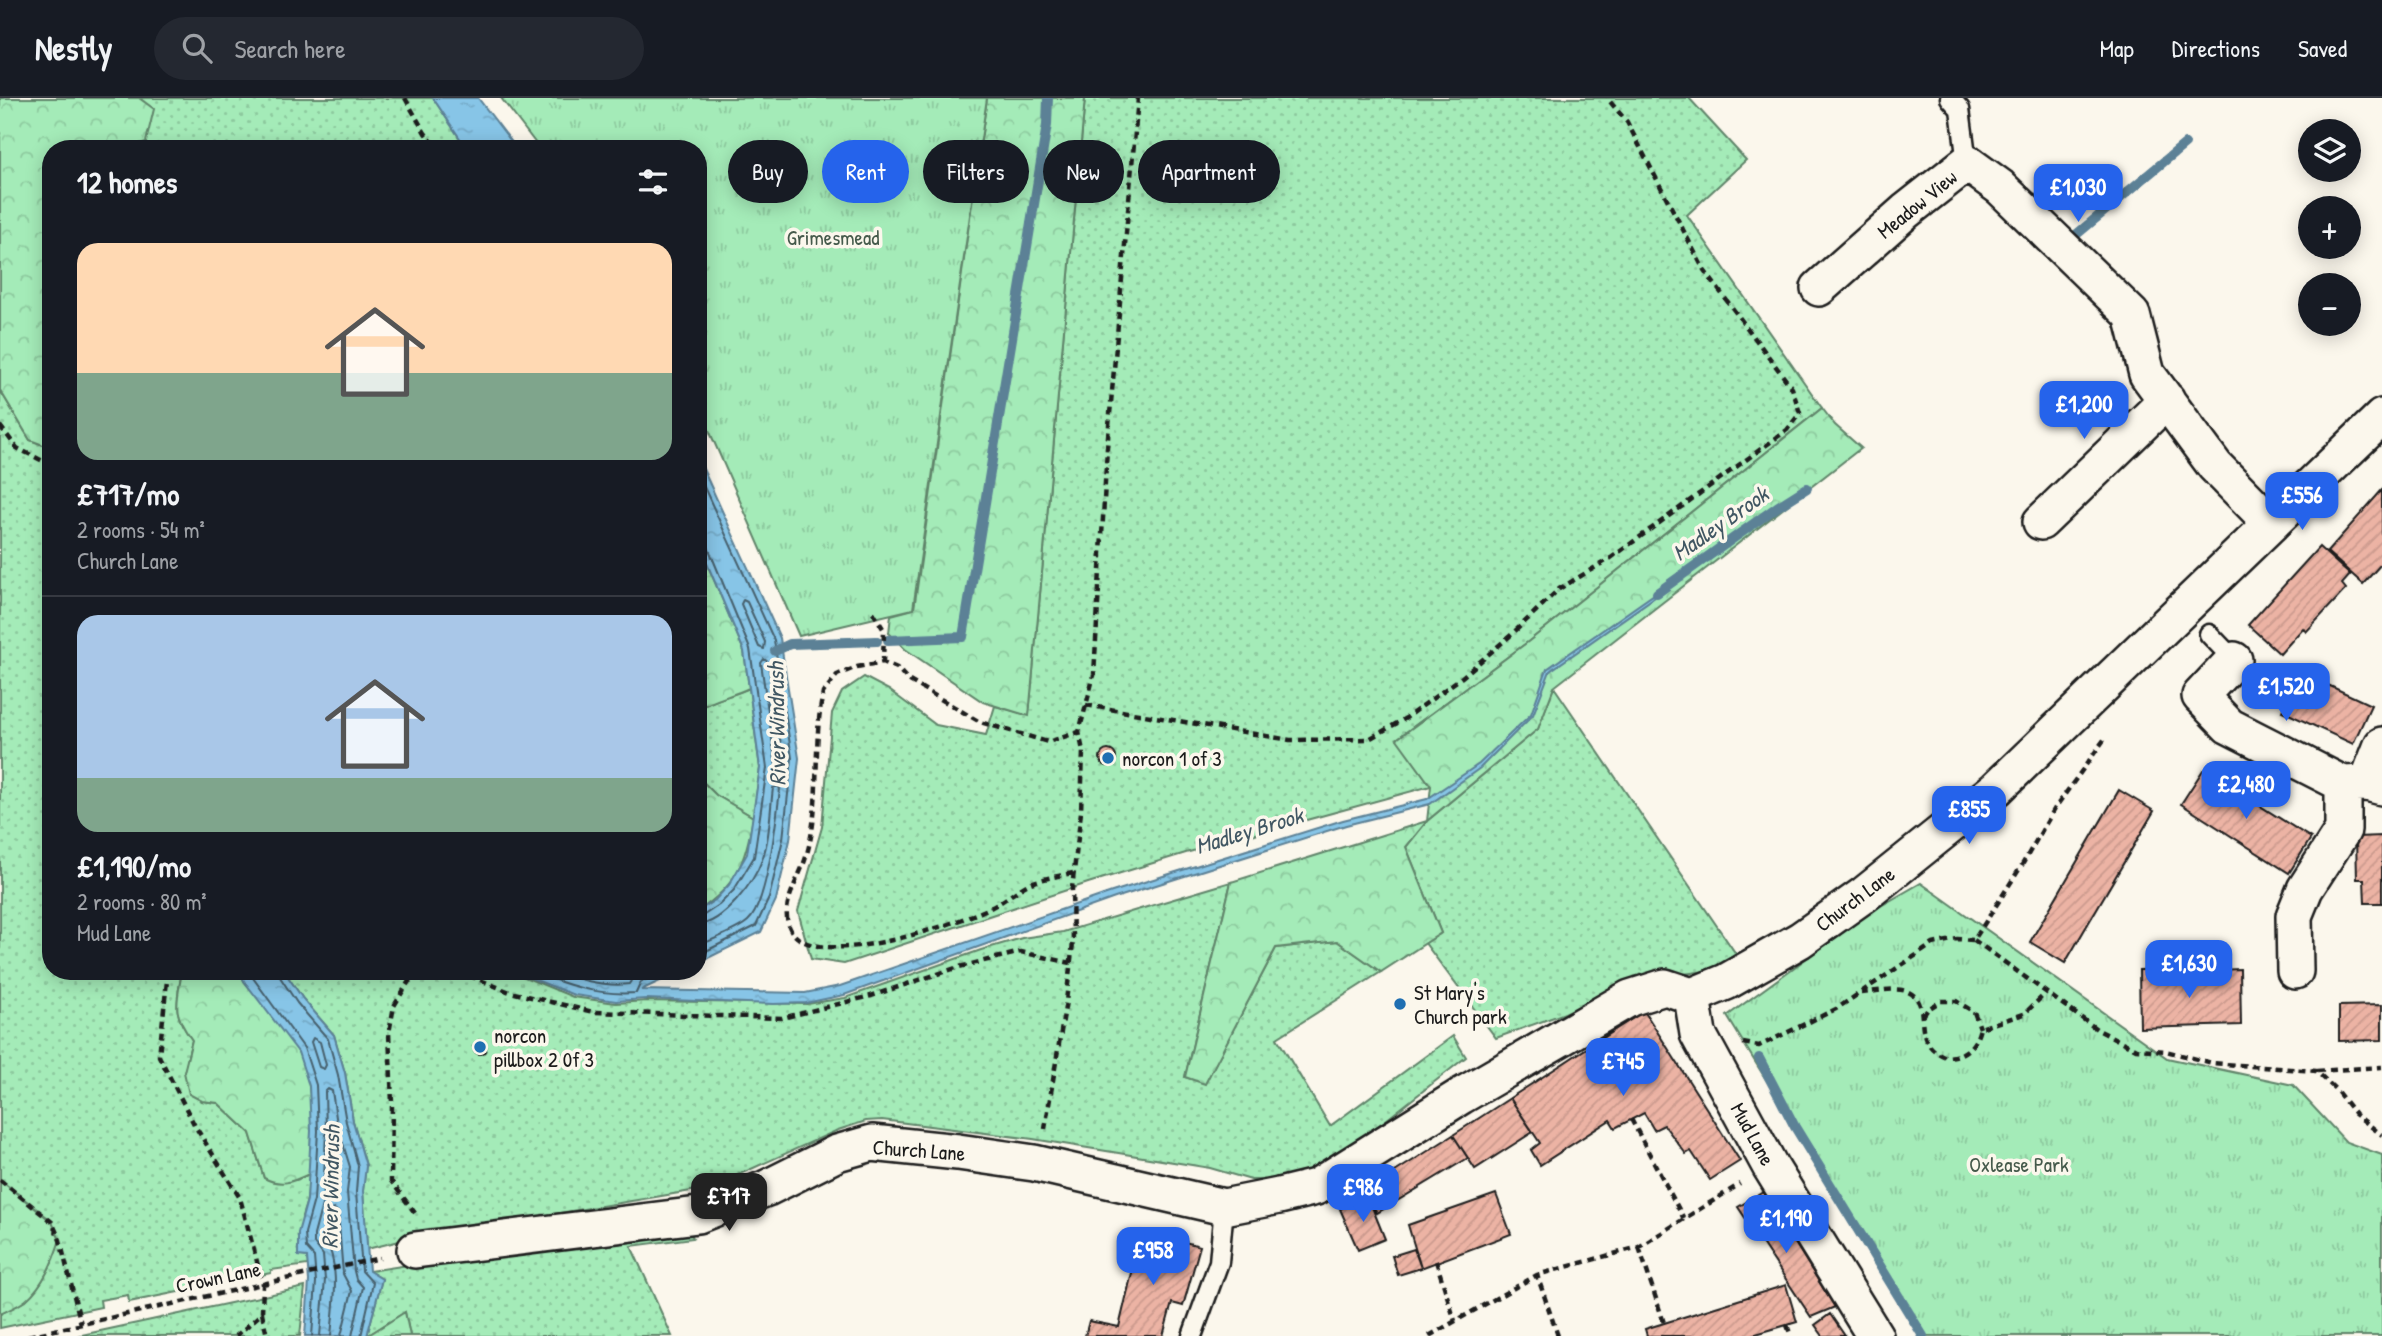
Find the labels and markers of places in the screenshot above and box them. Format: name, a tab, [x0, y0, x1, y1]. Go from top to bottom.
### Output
pin: £1,030	[2021, 164, 2135, 224]
pin: £1,200	[2027, 382, 2141, 441]
pin: £556	[2261, 472, 2343, 532]
pin: £1,520	[2229, 664, 2343, 723]
place label: norcon 1 of 3	[1122, 744, 1222, 773]
marker: norcon 1 of 3	[1100, 750, 1116, 766]
pin: £2,480	[2189, 762, 2303, 821]
pin: £855	[1928, 786, 2010, 846]
pin: £1,630	[2132, 940, 2246, 1000]
place label: St Mary's Church park	[1414, 978, 1507, 1031]
marker: St Mary's Church park	[1392, 996, 1408, 1012]
place label: norcon pillbox 2 0f 3	[494, 1021, 594, 1074]
pin: £745	[1582, 1038, 1664, 1098]
marker: norcon pillbox 2 0f 3	[472, 1039, 488, 1055]
pin: £986	[1322, 1164, 1404, 1224]
pin: £717	[688, 1174, 770, 1233]
pin: £1,190	[1729, 1196, 1843, 1255]
pin: £958	[1112, 1228, 1194, 1287]

